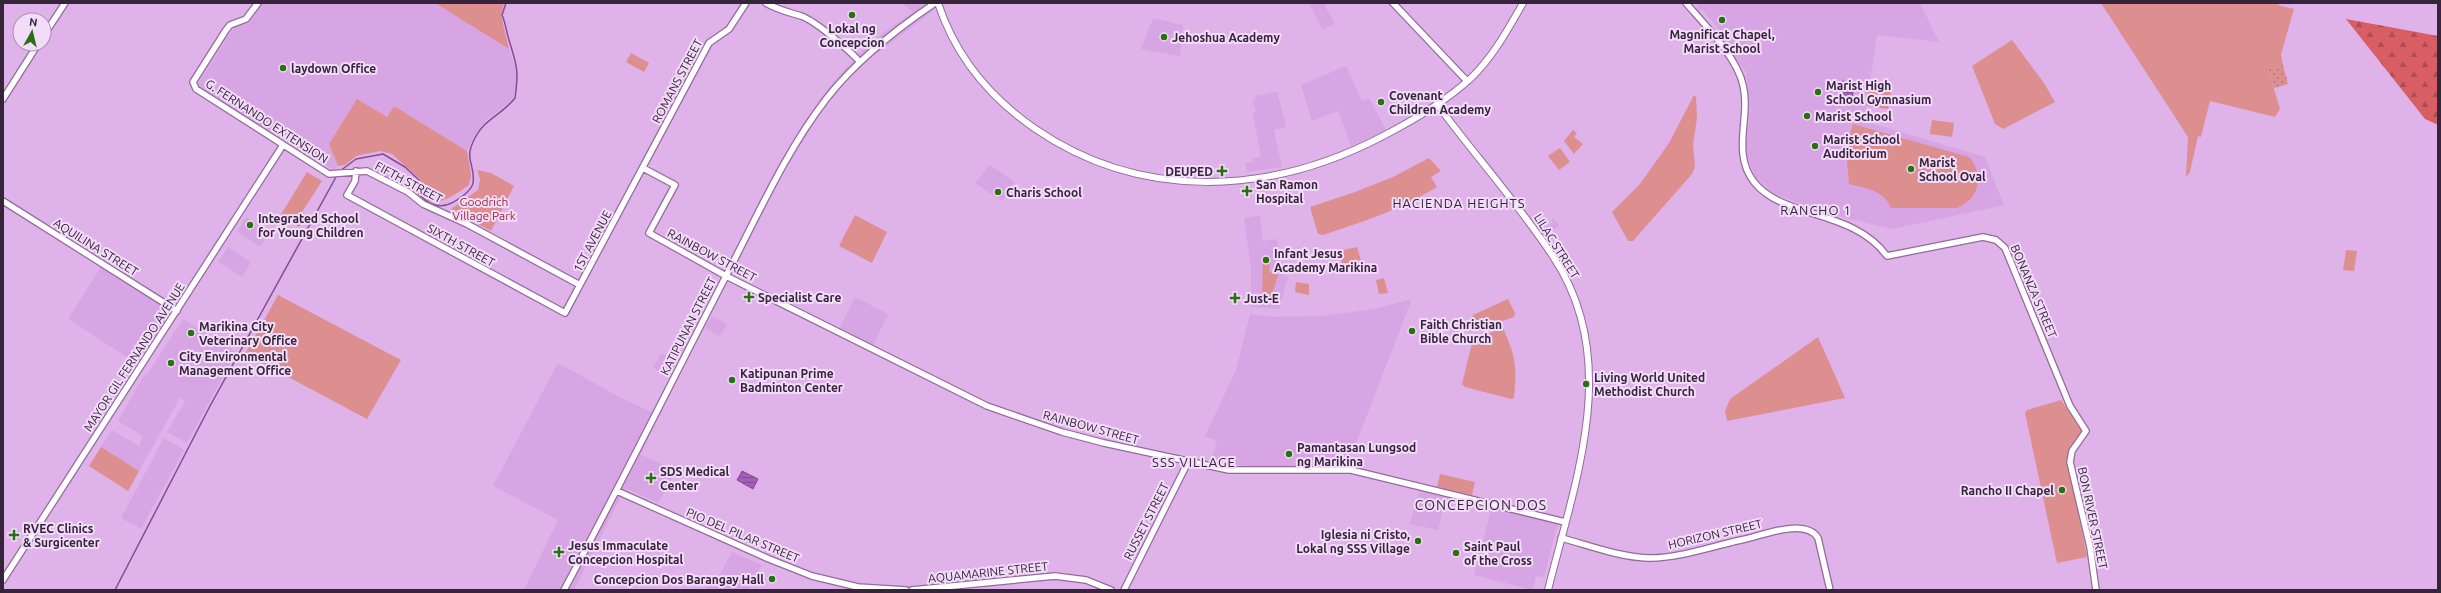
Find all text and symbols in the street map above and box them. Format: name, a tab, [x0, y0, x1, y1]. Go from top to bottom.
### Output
marker: Lokal ng Concepcion	[847, 10, 857, 20]
north arrow	[12, 12, 52, 52]
marker: Magnificat Chapel, Marist School	[1717, 15, 1727, 25]
text: N	[28, 16, 38, 29]
place label: Lokal ng Concepcion	[819, 22, 885, 49]
place label: Magnificat Chapel, Marist School	[1669, 28, 1775, 55]
place label: Jehoshua Academy	[1172, 31, 1280, 44]
marker: Jehoshua Academy	[1159, 32, 1169, 42]
street label: ROMANS STREET	[649, 37, 705, 125]
place label: laydown Office	[291, 62, 376, 75]
marker: laydown Office	[278, 63, 288, 73]
street label: G. FERNANDO EXTENSION	[203, 76, 331, 166]
place label: Marist High School Gymnasium	[1826, 79, 1931, 106]
marker: Marist High School Gymnasium	[1813, 87, 1823, 97]
place label: Covenant Children Academy	[1389, 89, 1491, 116]
marker: Covenant Children Academy	[1376, 97, 1386, 107]
place label: Marist School	[1815, 110, 1892, 123]
marker: Marist School	[1802, 111, 1812, 121]
place label: Marist School Auditorium	[1823, 133, 1900, 160]
marker: Marist School Auditorium	[1810, 141, 1820, 151]
place label: Marist School Oval	[1919, 156, 1986, 183]
street label: FIFTH STREET	[373, 159, 445, 205]
marker: Marist School Oval	[1906, 164, 1916, 174]
place label: DEUPED	[1165, 165, 1213, 178]
marker: DEUPED	[1216, 165, 1228, 177]
place label: San Ramon Hospital	[1256, 178, 1318, 205]
marker: San Ramon Hospital	[1241, 185, 1253, 197]
place label: Charis School	[1006, 186, 1082, 199]
marker: Charis School	[993, 187, 1003, 197]
park label: Goodrich Village Park	[452, 195, 516, 222]
district label: HACIENDA HEIGHTS	[1392, 196, 1526, 210]
district label: RANCHO 1	[1780, 203, 1852, 217]
street label: 1ST AVENUE	[570, 208, 614, 274]
street label: LILAC STREET	[1532, 211, 1582, 281]
place label: Integrated School for Young Children	[258, 212, 363, 239]
street label: AQUILINA STREET	[51, 216, 141, 278]
marker: Integrated School for Young Children	[245, 220, 255, 230]
street label: SIXTH STREET	[425, 221, 497, 269]
street label: RAINBOW STREET	[665, 226, 759, 284]
street label: BONANZA STREET	[2008, 242, 2060, 340]
place label: Infant Jesus Academy Marikina	[1274, 247, 1377, 274]
marker: Infant Jesus Academy Marikina	[1261, 255, 1271, 265]
street label: KATIPUNAN STREET	[658, 275, 718, 377]
street label: MAYOR GIL FERNANDO AVENUE	[81, 280, 187, 434]
marker: Specialist Care	[743, 291, 755, 303]
place label: Specialist Care	[758, 291, 841, 304]
marker: Just-E	[1229, 292, 1241, 304]
place label: Just-E	[1244, 292, 1279, 305]
place label: Faith Christian Bible Church	[1420, 318, 1502, 345]
place label: Marikina City Veterinary Office	[199, 320, 297, 347]
marker: Faith Christian Bible Church	[1407, 326, 1417, 336]
marker: Marikina City Veterinary Office	[186, 328, 196, 338]
place label: City Environmental Management Office	[179, 350, 291, 377]
marker: City Environmental Management Office	[166, 358, 176, 368]
place label: Katipunan Prime Badminton Center	[740, 367, 843, 394]
place label: Living World United Methodist Church	[1594, 371, 1705, 398]
marker: Katipunan Prime Badminton Center	[727, 375, 737, 385]
marker: Living World United Methodist Church	[1581, 379, 1591, 389]
street label: RAINBOW STREET	[1042, 408, 1141, 446]
place label: Pamantasan Lungsod ng Marikina	[1297, 441, 1416, 468]
marker: Pamantasan Lungsod ng Marikina	[1284, 449, 1294, 459]
district label: SSS VILLAGE	[1152, 455, 1236, 469]
place label: SDS Medical Center	[660, 465, 730, 492]
street label: BON RIVER STREET	[2076, 466, 2110, 571]
marker: SDS Medical Center	[645, 472, 657, 484]
street label: RUSSET STREET	[1121, 480, 1171, 562]
place label: Rancho II Chapel	[1961, 484, 2054, 497]
marker: Rancho II Chapel	[2057, 485, 2067, 495]
district label: CONCEPCION DOS	[1415, 497, 1547, 513]
street label: PIO DEL PILAR STREET	[684, 505, 802, 565]
street label: HORIZON STREET	[1667, 517, 1764, 551]
place label: RVEC Clinics & Surgicenter	[23, 522, 100, 549]
place label: Iglesia ni Cristo, Lokal ng SSS Village	[1296, 528, 1410, 555]
marker: RVEC Clinics & Surgicenter	[8, 529, 20, 541]
marker: Iglesia ni Cristo, Lokal ng SSS Village	[1413, 536, 1423, 546]
place label: Jesus Immaculate Concepcion Hospital	[568, 539, 683, 566]
place label: Saint Paul of the Cross	[1464, 540, 1532, 567]
marker: Jesus Immaculate Concepcion Hospital	[553, 546, 565, 558]
marker: Saint Paul of the Cross	[1451, 548, 1461, 558]
street label: AQUAMARINE STREET	[927, 559, 1049, 585]
place label: Concepcion Dos Barangay Hall	[594, 573, 764, 586]
marker: Concepcion Dos Barangay Hall	[767, 574, 777, 584]

